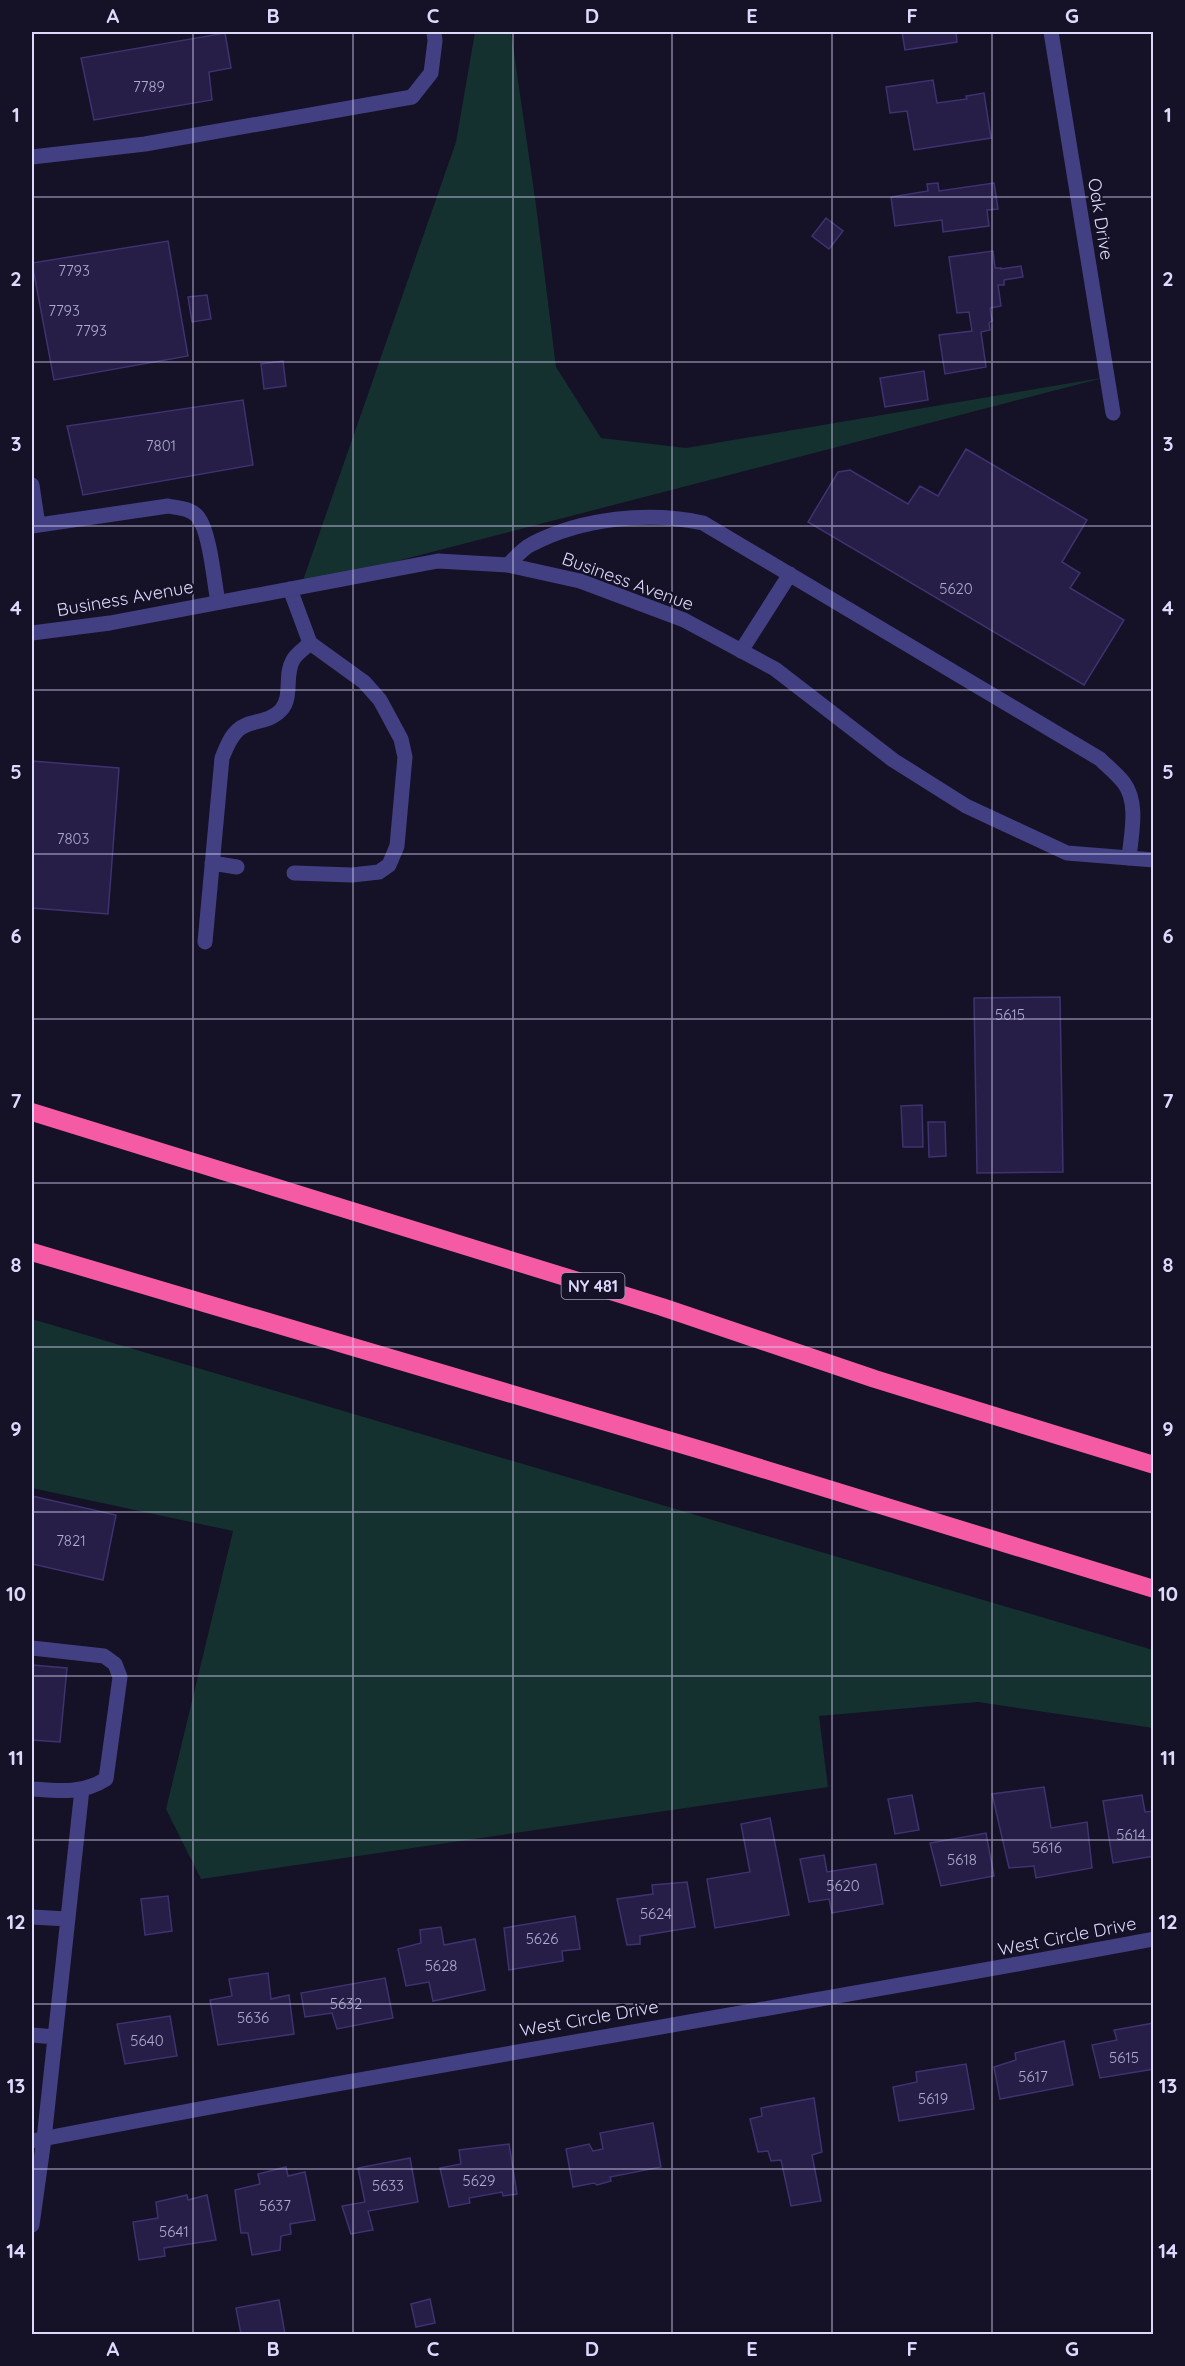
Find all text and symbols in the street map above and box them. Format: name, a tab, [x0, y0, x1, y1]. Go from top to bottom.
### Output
text: A	[107, 3, 120, 28]
text: B	[266, 3, 280, 28]
text: C	[427, 3, 440, 28]
text: D	[585, 3, 599, 28]
text: E	[746, 3, 758, 28]
text: F	[906, 3, 918, 28]
text: G	[1065, 3, 1079, 28]
house number: 7789	[133, 77, 165, 96]
text: 1	[12, 102, 20, 127]
text: 1	[1164, 102, 1172, 127]
street label: Oak Drive	[1083, 176, 1119, 262]
house number: 7793	[58, 261, 90, 280]
text: 2	[10, 266, 22, 291]
text: 2	[1162, 266, 1174, 291]
house number: 7793	[48, 301, 80, 320]
house number: 7793	[75, 321, 107, 340]
text: 3	[11, 431, 21, 456]
text: 3	[1163, 431, 1173, 456]
house number: 7801	[146, 436, 176, 455]
street label: Business Avenue	[559, 547, 697, 615]
street label: Business Avenue	[55, 575, 195, 621]
house number: 5620	[939, 579, 973, 598]
text: 4	[10, 595, 22, 620]
text: 4	[1162, 595, 1174, 620]
text: 5	[10, 759, 22, 784]
text: 5	[1162, 759, 1174, 784]
house number: 7803	[57, 829, 89, 848]
text: 6	[10, 923, 22, 948]
text: 6	[1162, 923, 1174, 948]
house number: 5615	[995, 1005, 1025, 1024]
text: 7	[11, 1088, 22, 1113]
text: 7	[1163, 1088, 1174, 1113]
text: 8	[11, 1252, 22, 1277]
text: 8	[1163, 1252, 1174, 1277]
road number: NY 481	[562, 1273, 624, 1299]
text: 9	[10, 1416, 22, 1441]
text: 9	[1162, 1416, 1174, 1441]
house number: 7821	[56, 1531, 86, 1550]
text: 10	[6, 1581, 26, 1606]
text: 10	[1158, 1581, 1178, 1606]
text: 11	[8, 1745, 24, 1770]
text: 11	[1160, 1745, 1176, 1770]
house number: 5614	[1116, 1825, 1146, 1844]
house number: 5616	[1032, 1838, 1062, 1857]
house number: 5618	[947, 1850, 977, 1869]
house number: 5620	[826, 1876, 860, 1895]
house number: 5624	[640, 1904, 672, 1923]
text: 12	[6, 1909, 26, 1934]
text: 12	[1158, 1909, 1178, 1934]
street label: West Circle Drive	[996, 1911, 1138, 1961]
house number: 5626	[526, 1929, 558, 1948]
house number: 5628	[425, 1956, 457, 1975]
house number: 5632	[330, 1994, 362, 2013]
street label: West Circle Drive	[518, 1994, 660, 2042]
house number: 5636	[237, 2008, 269, 2027]
house number: 5640	[130, 2031, 164, 2050]
house number: 5615	[1109, 2048, 1139, 2067]
house number: 5617	[1018, 2067, 1048, 2086]
text: 13	[7, 2073, 25, 2098]
text: 13	[1159, 2073, 1177, 2098]
house number: 5619	[918, 2089, 948, 2108]
house number: 5629	[463, 2171, 495, 2190]
house number: 5633	[372, 2176, 404, 2195]
house number: 5637	[259, 2196, 291, 2215]
house number: 5641	[159, 2222, 189, 2241]
text: 14	[6, 2238, 26, 2263]
text: 14	[1158, 2238, 1178, 2263]
text: A	[107, 2336, 120, 2361]
text: B	[266, 2336, 280, 2361]
text: C	[427, 2336, 440, 2361]
text: D	[585, 2336, 599, 2361]
text: E	[746, 2336, 758, 2361]
text: F	[906, 2336, 918, 2361]
text: G	[1065, 2336, 1079, 2361]

